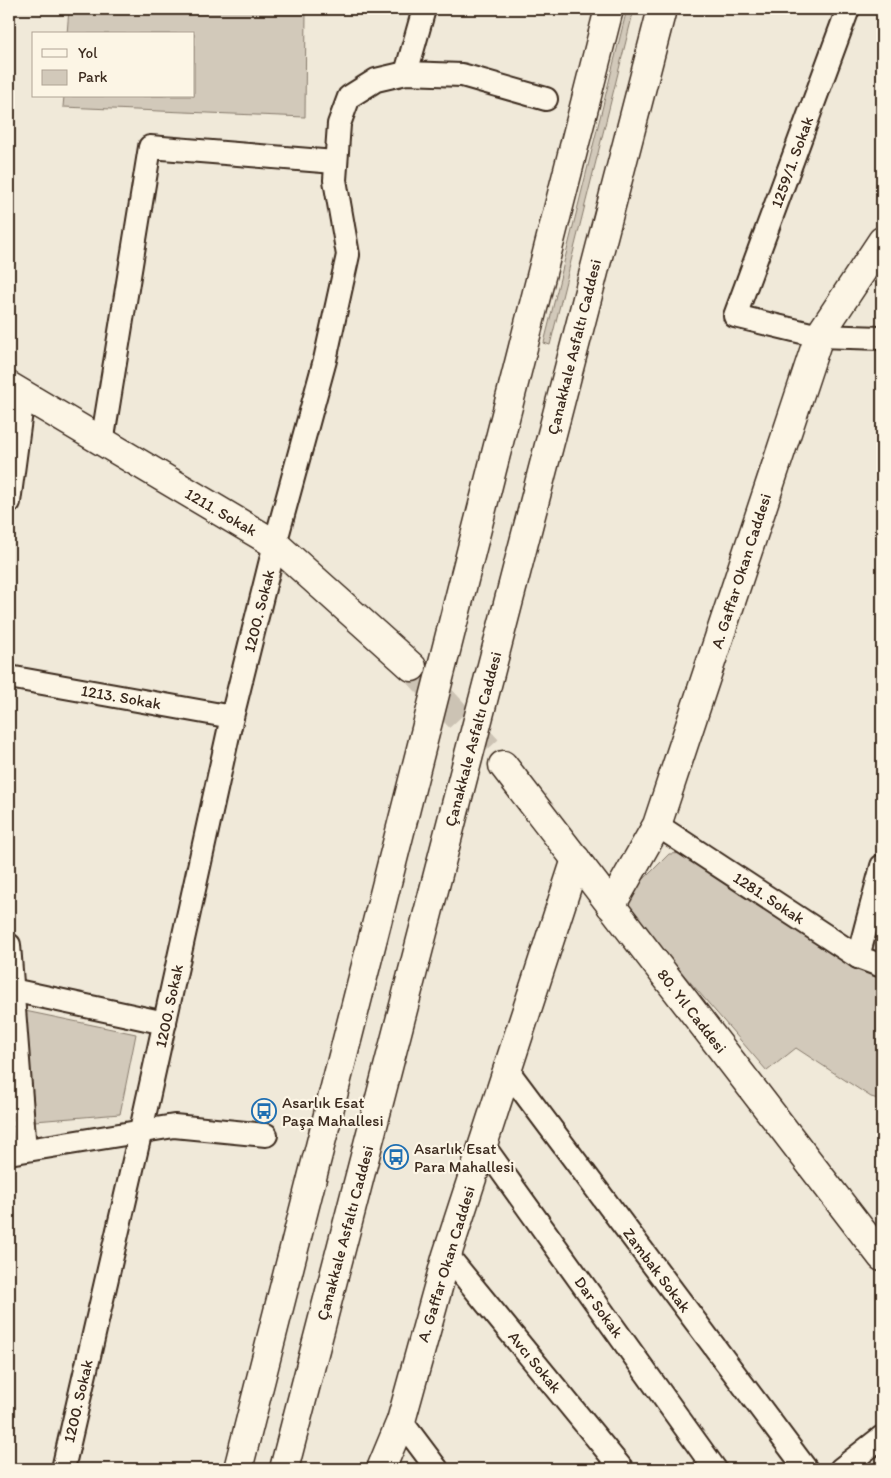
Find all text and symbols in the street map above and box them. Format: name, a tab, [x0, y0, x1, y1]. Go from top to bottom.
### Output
legend	[32, 32, 195, 98]
text: Yol	[78, 44, 98, 62]
text: Park	[78, 68, 108, 86]
street label: 1259/1. Sokak	[767, 114, 817, 210]
street label: Çanakkale Asfaltı Caddesi	[543, 257, 605, 437]
street label: 1211. Sokak	[182, 484, 260, 540]
street label: A. Gaffar Okan Caddesi	[707, 491, 775, 651]
street label: 1200. Sokak	[240, 568, 278, 654]
street label: Çanakkale Asfaltı Caddesi	[440, 649, 506, 829]
street label: 1213. Sokak	[79, 681, 163, 713]
street label: 1281. Sokak	[730, 868, 808, 928]
street label: 1200. Sokak	[151, 963, 187, 1049]
street label: 80. Yıl Caddesi	[653, 965, 731, 1057]
place label: Asarlık Esat Paşa Mahallesi	[282, 1093, 384, 1130]
bus stop icon: Asarlık Esat Paşa Mahallesi	[251, 1098, 277, 1124]
place label: Asarlık Esat Para Mahallesi	[414, 1139, 514, 1176]
street label: Çanakkale Asfaltı Caddesi	[312, 1143, 378, 1323]
bus stop icon: Asarlık Esat Para Mahallesi	[383, 1144, 409, 1170]
street label: A. Gaffar Okan Caddesi	[413, 1184, 479, 1344]
street label: Zambak Sokak	[619, 1224, 695, 1316]
street label: Dar Sokak	[571, 1273, 628, 1342]
street label: Avcı Sokak	[504, 1327, 566, 1397]
street label: 1200. Sokak	[59, 1358, 97, 1444]

